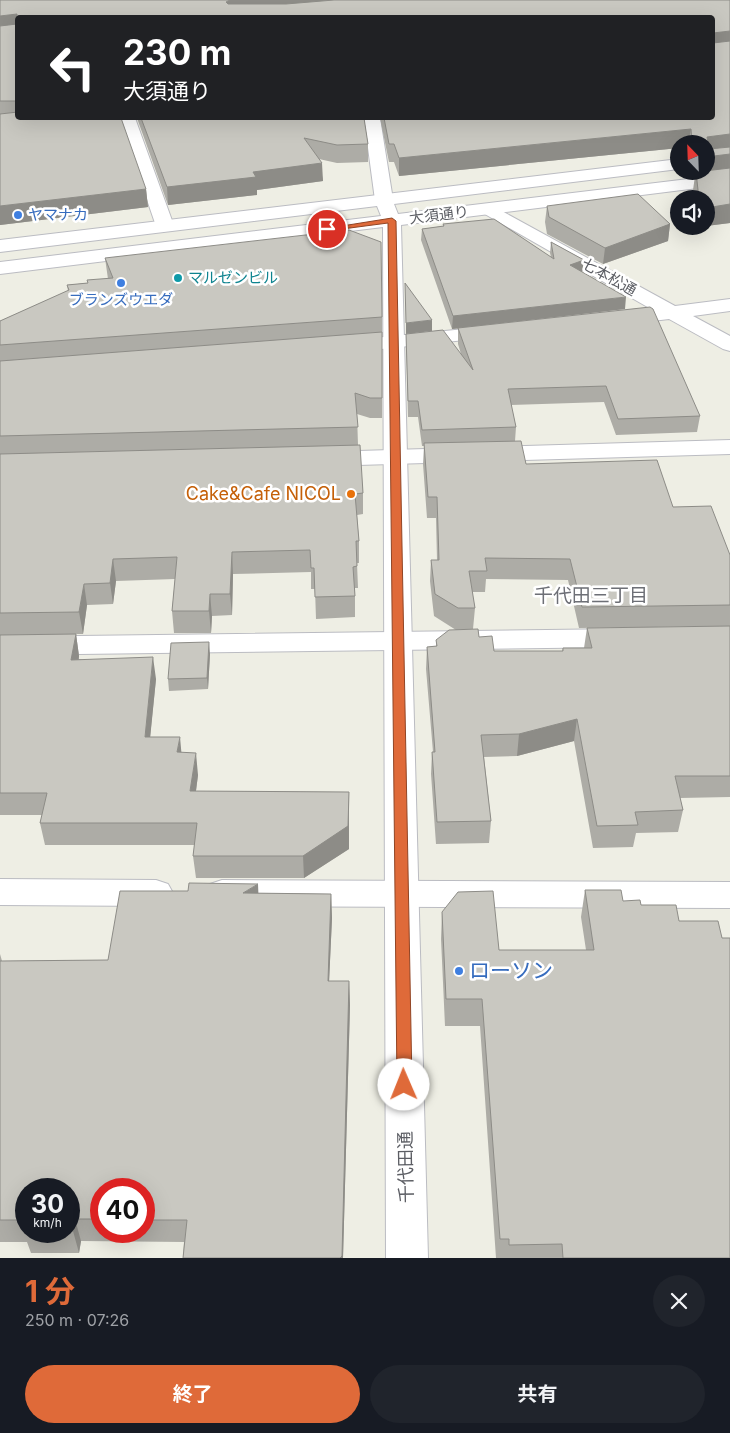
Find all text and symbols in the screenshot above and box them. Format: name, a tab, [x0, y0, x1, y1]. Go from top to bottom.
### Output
text: 230 m	[123, 31, 231, 73]
icon: left	[40, 35, 105, 100]
text: 大須通り	[123, 78, 211, 104]
north arrow	[670, 135, 715, 180]
map controls	[670, 135, 715, 235]
button: sound	[670, 190, 715, 235]
street label: 大須通り	[408, 201, 470, 228]
place label: ヤマナカ	[28, 205, 88, 224]
pin	[306, 208, 348, 250]
marker: ヤマナカ	[12, 209, 24, 221]
icon: arrive	[313, 215, 341, 243]
street label: 七本松通	[578, 254, 640, 299]
place label: マルゼンビル	[188, 268, 278, 287]
marker: マルゼンビル	[172, 272, 184, 284]
marker: ブランズウエダ	[115, 277, 127, 289]
place label: ブランズウエダ	[69, 290, 173, 309]
place label: Cake&Cafe NICOL	[186, 483, 341, 504]
marker: Cake&Cafe NICOL	[345, 488, 357, 500]
district label: 千代田三丁目	[534, 584, 648, 607]
place label: ローソン	[469, 958, 553, 983]
marker: ローソン	[453, 965, 465, 977]
position arrow	[377, 1058, 429, 1110]
street label: 千代田通	[394, 1131, 417, 1203]
speed limit sign: 40	[90, 1178, 155, 1243]
text: 30	[31, 1189, 64, 1219]
text: km/h	[33, 1215, 62, 1230]
text: 1 分	[25, 1273, 75, 1309]
button: close	[653, 1275, 705, 1327]
text: 250 m · 07:26	[25, 1310, 129, 1330]
button: 終了	[25, 1365, 360, 1423]
button: 共有	[370, 1365, 705, 1423]

